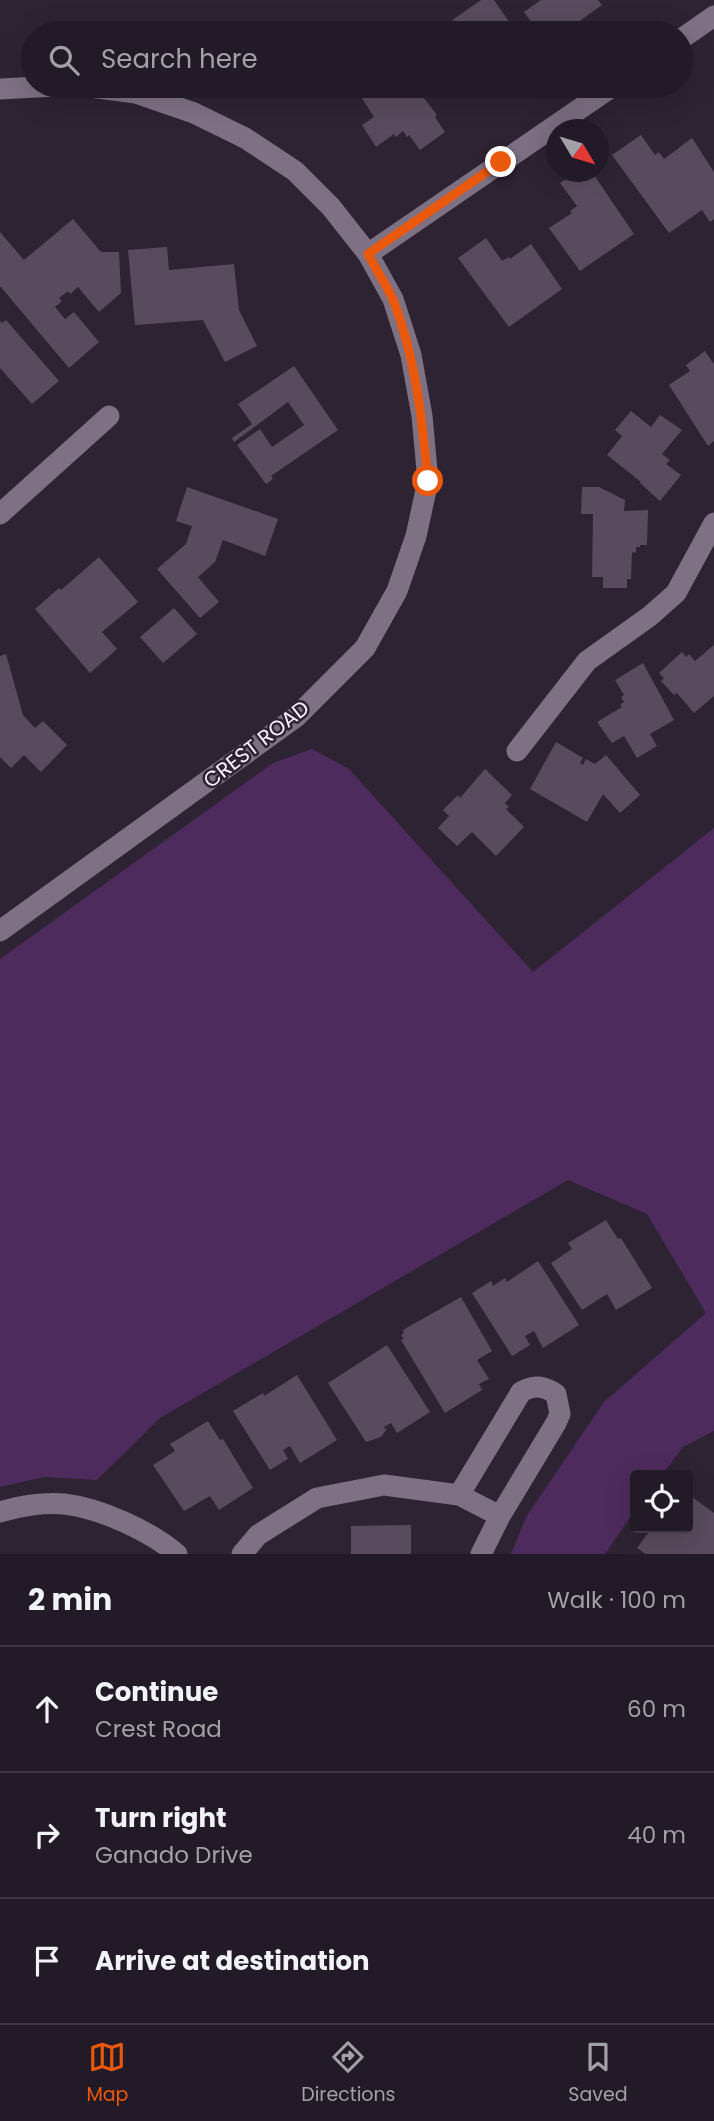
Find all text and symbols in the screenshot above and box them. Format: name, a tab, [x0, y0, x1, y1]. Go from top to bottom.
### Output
search box	[21, 21, 693, 98]
icon: search	[45, 41, 83, 79]
text: Search here	[101, 41, 258, 77]
north arrow	[546, 119, 609, 182]
route end	[485, 146, 516, 177]
route start	[412, 465, 443, 496]
street label: CREST ROAD	[197, 693, 315, 795]
map controls	[630, 1470, 693, 1533]
button: locate	[630, 1470, 693, 1533]
text: 2 min	[28, 1578, 112, 1621]
text: Walk · 100 m	[547, 1584, 686, 1616]
text: Continue	[95, 1674, 218, 1710]
icon: ahead	[28, 1690, 66, 1728]
text: 60 m	[627, 1693, 686, 1725]
text: Crest Road	[95, 1713, 222, 1745]
text: Turn right	[95, 1800, 227, 1836]
icon: right	[28, 1816, 66, 1854]
text: 40 m	[627, 1819, 686, 1851]
text: Ganado Drive	[95, 1839, 253, 1871]
icon: arrive	[28, 1942, 66, 1980]
text: Arrive at destination	[95, 1943, 370, 1979]
tab: Map	[86, 2038, 128, 2109]
tab: Directions	[301, 2038, 396, 2109]
tab: Saved	[568, 2038, 628, 2109]

